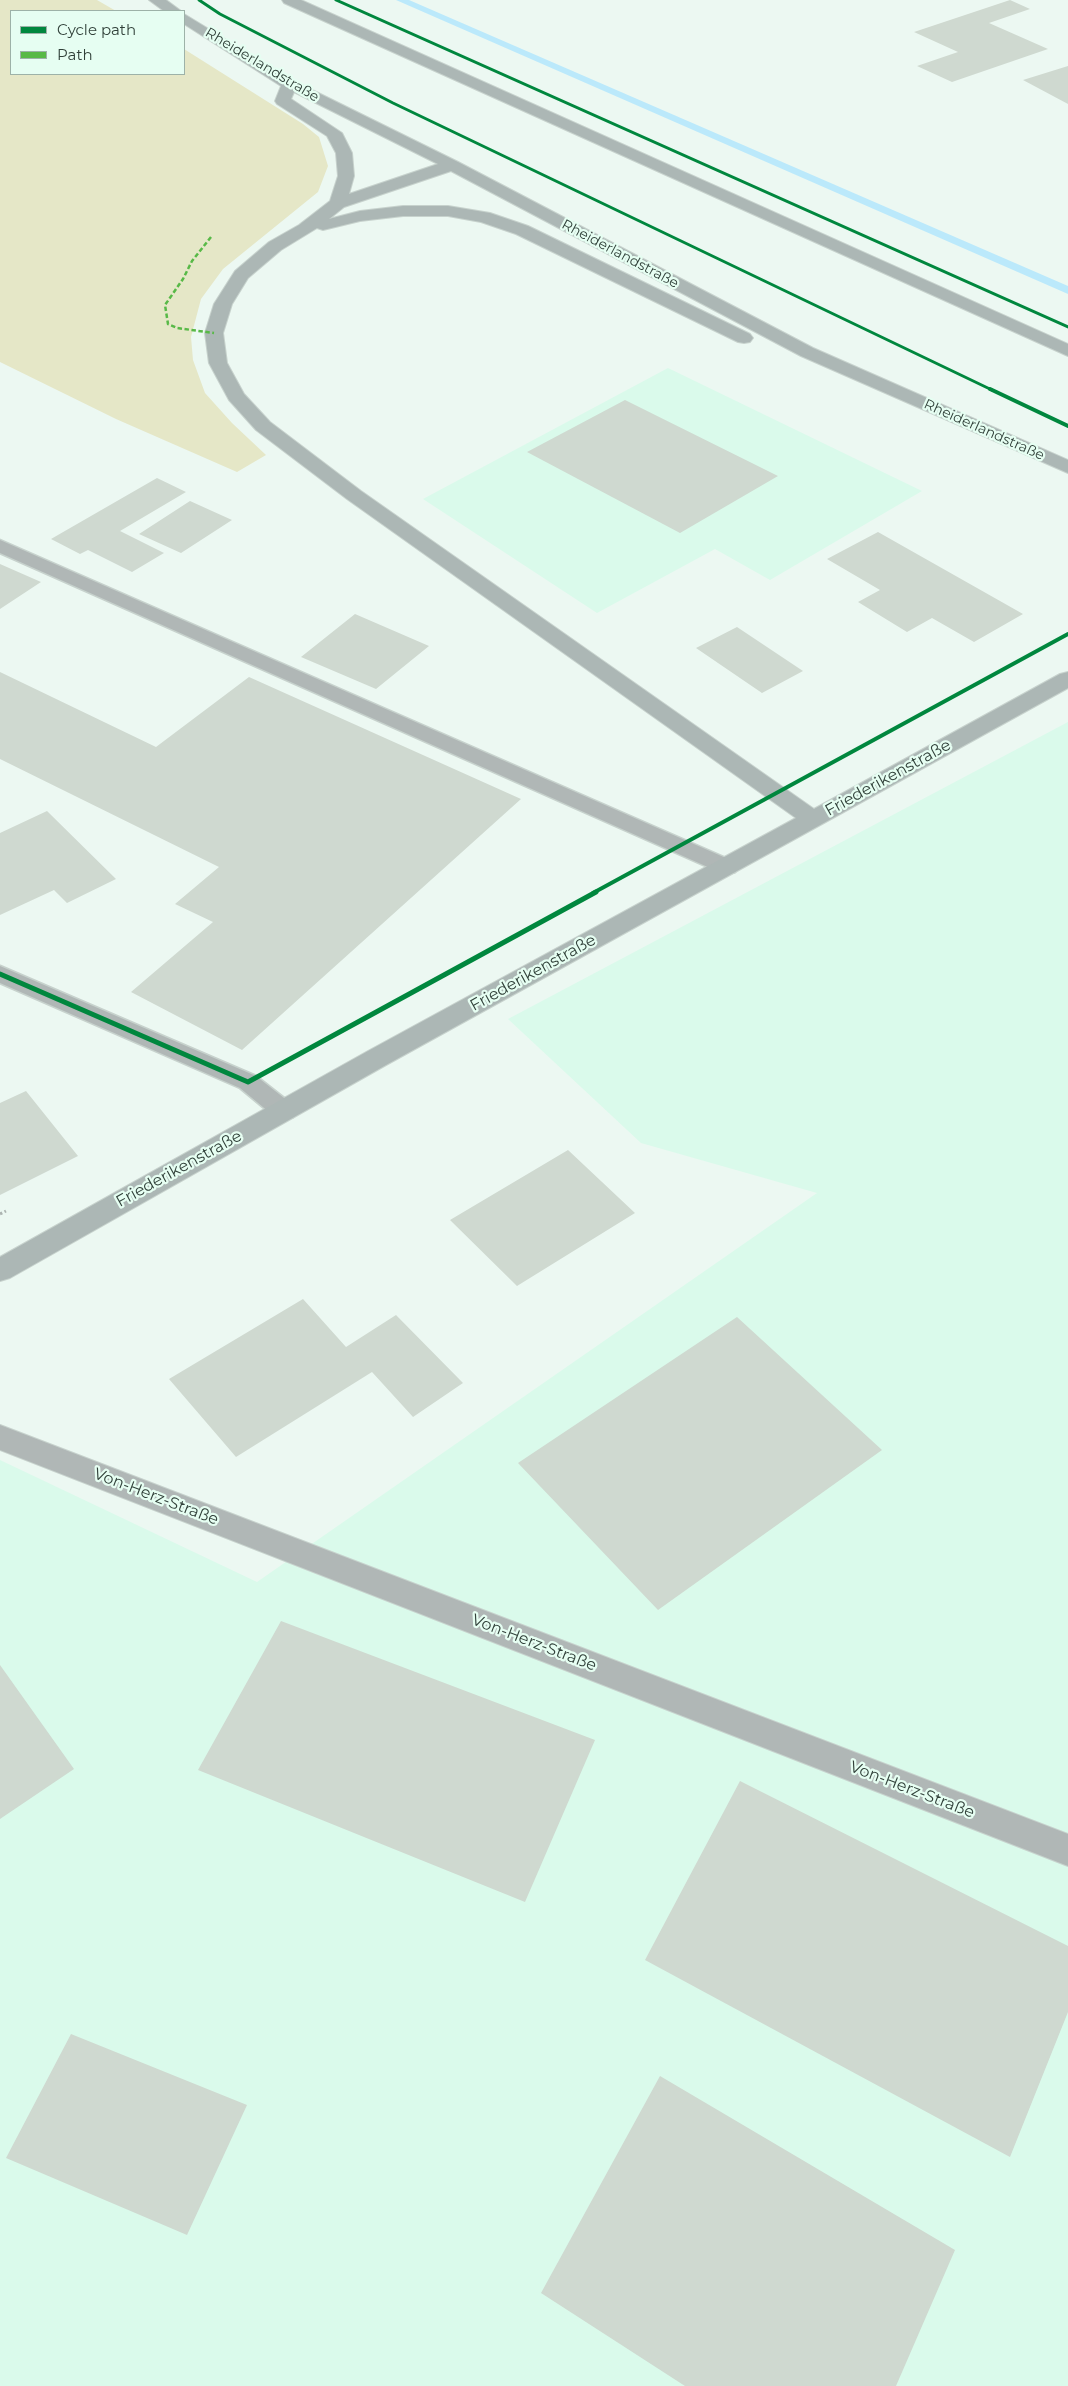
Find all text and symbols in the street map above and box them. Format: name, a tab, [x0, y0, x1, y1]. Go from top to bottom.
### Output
legend	[10, 10, 185, 75]
text: Cycle path	[57, 20, 136, 39]
street label: Rheiderlandstraße	[202, 24, 322, 106]
text: Path	[57, 45, 93, 64]
street label: Rheiderlandstraße	[559, 216, 681, 292]
street label: Rheiderlandstraße	[921, 396, 1047, 464]
street label: Friederikenstraße	[822, 735, 954, 821]
street label: Friederikenstraße	[467, 930, 599, 1016]
street label: Friederikenstraße	[113, 1126, 245, 1212]
street label: Von-Herz-Straße	[91, 1464, 221, 1530]
street label: Von-Herz-Straße	[469, 1610, 599, 1676]
street label: Von-Herz-Straße	[847, 1757, 977, 1823]

